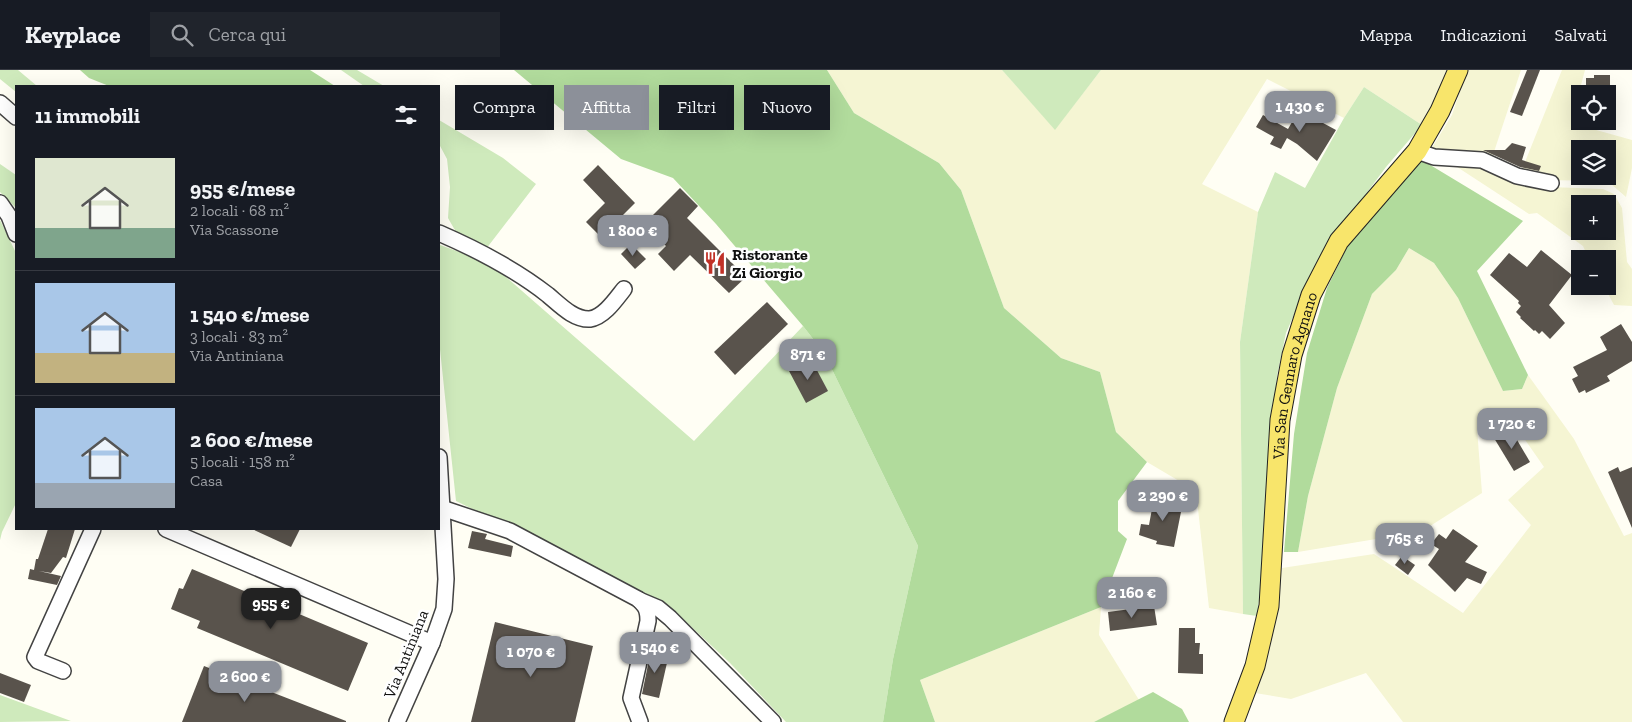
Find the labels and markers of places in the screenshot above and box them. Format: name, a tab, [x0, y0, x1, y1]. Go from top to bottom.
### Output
pin: 1 430 €	[1254, 90, 1346, 133]
pin: 1 800 €	[587, 214, 679, 257]
place label: Ristorante Zi Giorgio	[732, 245, 808, 282]
restaurant icon: Ristorante Zi Giorgio	[702, 250, 728, 276]
pin: 871 €	[773, 338, 843, 381]
pin: 1 720 €	[1466, 408, 1558, 450]
pin: 2 290 €	[1117, 480, 1209, 522]
pin: 765 €	[1370, 522, 1440, 565]
pin: 2 160 €	[1086, 576, 1178, 619]
pin: 955 €	[236, 588, 306, 630]
pin: 1 540 €	[609, 632, 701, 674]
pin: 1 070 €	[485, 636, 577, 678]
pin: 2 600 €	[199, 660, 291, 703]

